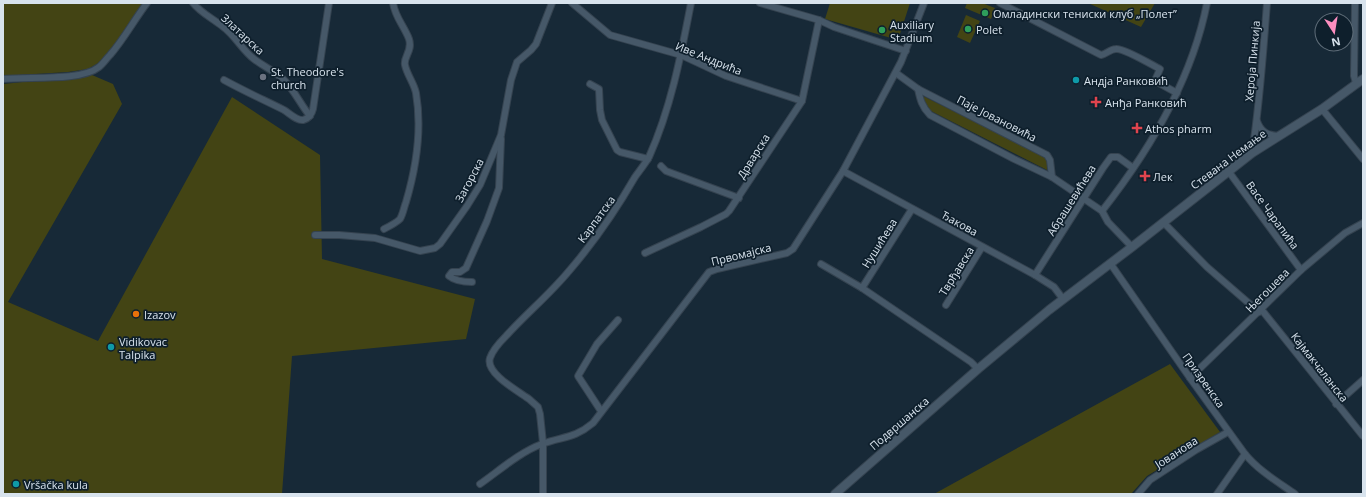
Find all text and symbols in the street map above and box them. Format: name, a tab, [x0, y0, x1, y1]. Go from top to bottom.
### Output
place label: Омладински тениски клуб „Полет”	[993, 6, 1177, 21]
marker: Омладински тениски клуб „Полет”	[980, 8, 990, 18]
street label: Златарска	[218, 10, 268, 58]
north arrow	[1314, 12, 1354, 52]
place label: Auxiliary Stadium	[890, 17, 934, 45]
street label: Хероја Пинкија	[1241, 20, 1263, 102]
place label: Polet	[976, 22, 1002, 37]
marker: Polet	[963, 24, 973, 34]
marker: Auxiliary Stadium	[877, 25, 887, 35]
text: N	[1330, 34, 1342, 51]
street label: Иве Андрића	[673, 38, 745, 78]
place label: St. Theodore's church	[271, 64, 344, 92]
marker: St. Theodore's church	[258, 72, 268, 82]
place label: Андја Ранковић	[1084, 73, 1168, 88]
marker: Андја Ранковић	[1071, 75, 1081, 85]
street label: Паје Јовановића	[955, 91, 1039, 145]
place label: Анђа Ранковић	[1105, 95, 1187, 110]
marker: Анђа Ранковић	[1090, 96, 1102, 108]
place label: Athos pharm	[1145, 121, 1212, 136]
marker: Athos pharm	[1132, 123, 1142, 133]
street label: Стевана Немање	[1187, 126, 1269, 192]
street label: Дрварска	[733, 131, 773, 181]
street label: Загорска	[451, 155, 487, 205]
street label: Абрашевићева	[1043, 162, 1099, 238]
place label: Лек	[1153, 169, 1173, 184]
marker: Лек	[1140, 171, 1150, 181]
street label: Васе Чарапића	[1243, 178, 1303, 252]
street label: Карпатска	[574, 192, 618, 246]
street label: Ђакова	[939, 207, 981, 239]
street label: Нушићева	[858, 215, 900, 271]
street label: Првомајска	[709, 239, 773, 269]
street label: Тврђавска	[935, 244, 977, 298]
street label: Његошева	[1242, 265, 1292, 315]
place label: Izazov	[144, 307, 176, 322]
marker: Izazov	[131, 309, 141, 319]
street label: Кајмакчаланска	[1288, 329, 1352, 405]
place label: Vidikovac Talpika	[119, 334, 167, 362]
marker: Vidikovac Talpika	[106, 342, 116, 352]
street label: Призренска	[1180, 349, 1228, 411]
street label: Подвршанска	[866, 393, 932, 453]
street label: Јованова	[1151, 433, 1200, 472]
place label: Vršačka kula	[24, 477, 88, 492]
marker: Vršačka kula	[11, 479, 21, 489]

